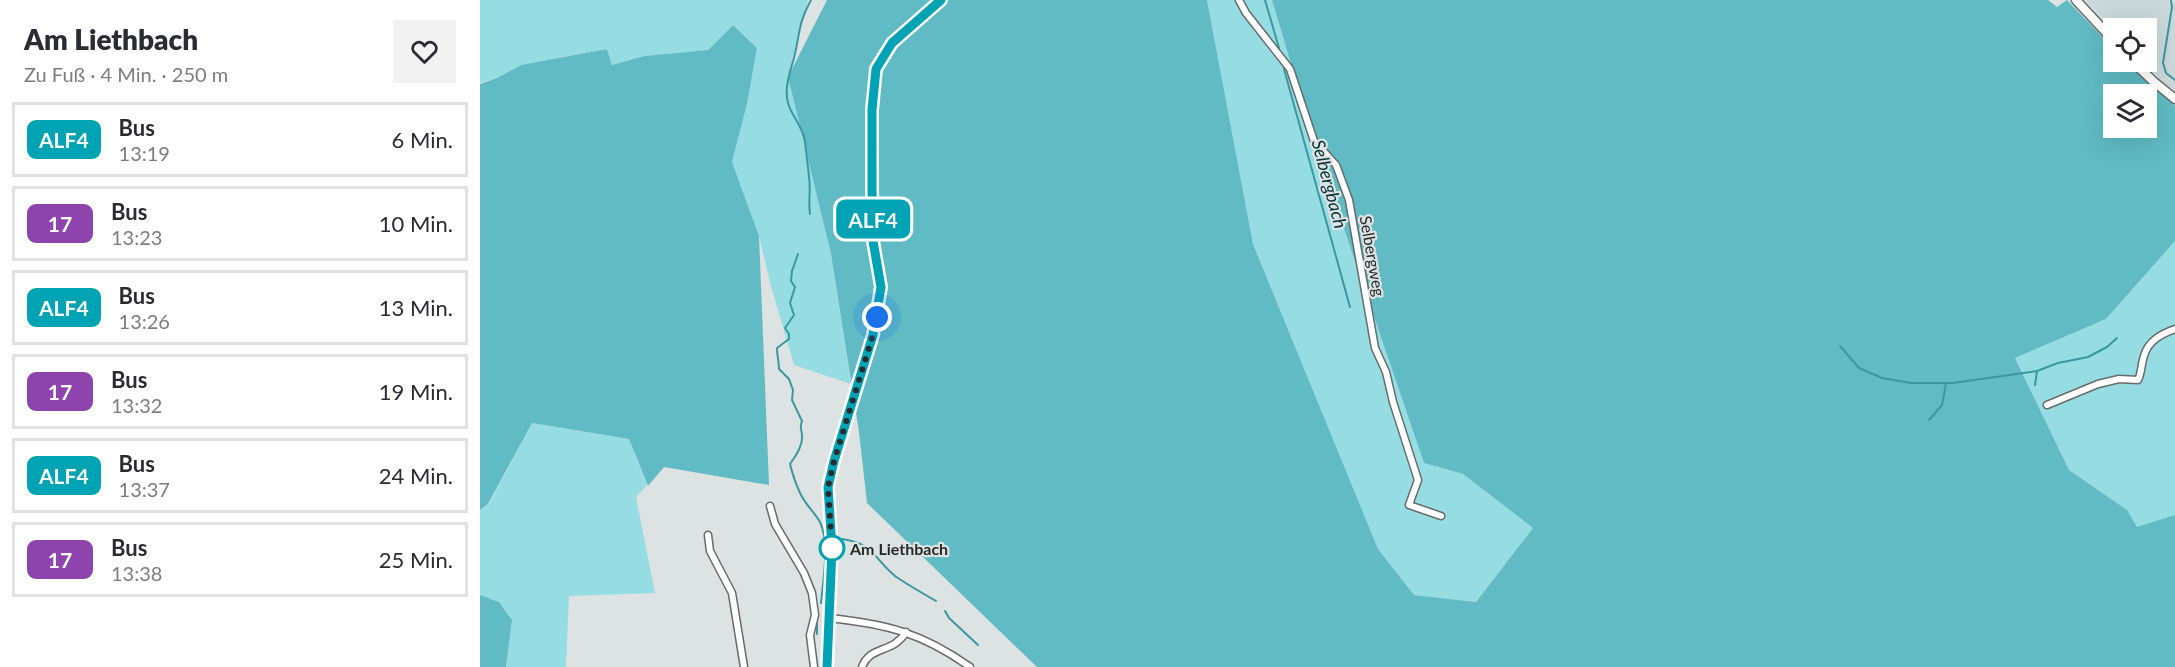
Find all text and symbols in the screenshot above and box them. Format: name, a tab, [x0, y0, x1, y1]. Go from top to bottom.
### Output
map controls	[2103, 18, 2157, 138]
button: locate	[2103, 18, 2157, 72]
button: heart	[393, 20, 456, 83]
text: Am Liethbach	[24, 22, 198, 56]
text: Zu Fuß · 4 Min. · 250 m	[24, 62, 228, 86]
button: layers	[2103, 84, 2157, 138]
text: Bus	[119, 114, 155, 141]
text: 6 Min.	[392, 126, 453, 153]
text: ALF4	[39, 127, 89, 152]
water label: Selbergbach	[1308, 137, 1352, 231]
text: 13:19	[119, 141, 170, 165]
text: Bus	[111, 198, 147, 225]
line badge: ALF4	[831, 200, 915, 238]
text: ALF4	[848, 207, 898, 232]
text: 10 Min.	[379, 210, 453, 237]
text: 17	[48, 211, 72, 236]
street label: Selbergweg	[1357, 214, 1389, 298]
text: 13:23	[111, 225, 162, 249]
text: Bus	[119, 282, 155, 309]
text: 13 Min.	[379, 294, 453, 321]
text: ALF4	[39, 295, 89, 320]
your location	[862, 302, 892, 332]
text: 13:26	[119, 309, 170, 333]
text: Bus	[111, 366, 147, 393]
text: 19 Min.	[379, 378, 453, 405]
text: 17	[48, 379, 72, 404]
text: 13:32	[111, 393, 162, 417]
text: Bus	[119, 450, 155, 477]
text: 24 Min.	[379, 462, 453, 489]
text: ALF4	[39, 463, 89, 488]
text: 13:37	[119, 477, 170, 501]
text: Bus	[111, 534, 147, 561]
marker: Am Liethbach	[819, 535, 845, 561]
place label: Am Liethbach	[849, 539, 948, 558]
text: 25 Min.	[379, 546, 453, 573]
text: 17	[48, 547, 72, 572]
text: 13:38	[111, 561, 162, 585]

